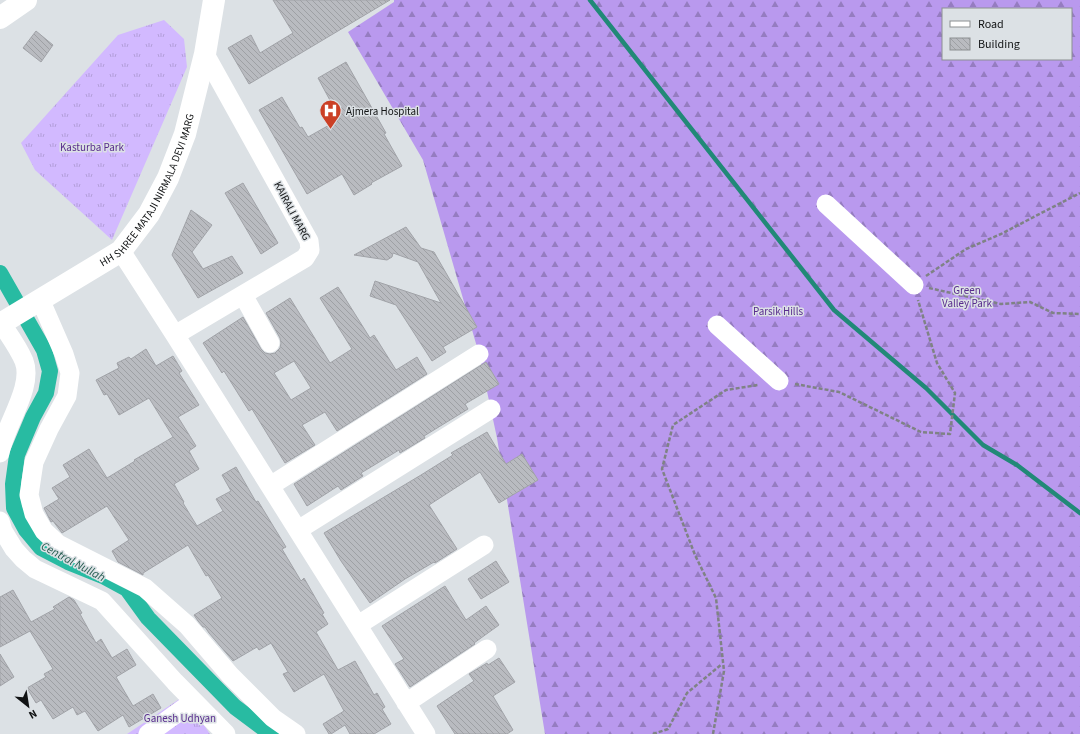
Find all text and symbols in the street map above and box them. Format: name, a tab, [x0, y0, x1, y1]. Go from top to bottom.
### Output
legend	[942, 8, 1072, 60]
text: Road	[978, 16, 1004, 33]
text: Building	[978, 36, 1020, 53]
hospital icon: Ajmera Hospital	[318, 98, 344, 131]
place label: Ajmera Hospital	[346, 104, 419, 119]
street label: HH SHREE MATAJI NIRMALA DEVI MARG	[97, 112, 197, 270]
park label: Kasturba Park	[60, 140, 125, 155]
street label: KAIRALI MARG	[270, 179, 314, 243]
park label: Green Valley Park	[942, 283, 993, 311]
park label: Parsik Hills	[753, 304, 803, 319]
water label: Central Nullah	[38, 538, 108, 586]
north arrow	[8, 686, 48, 726]
text: N	[26, 706, 40, 723]
park label: Ganesh Udhyan	[144, 711, 216, 726]

